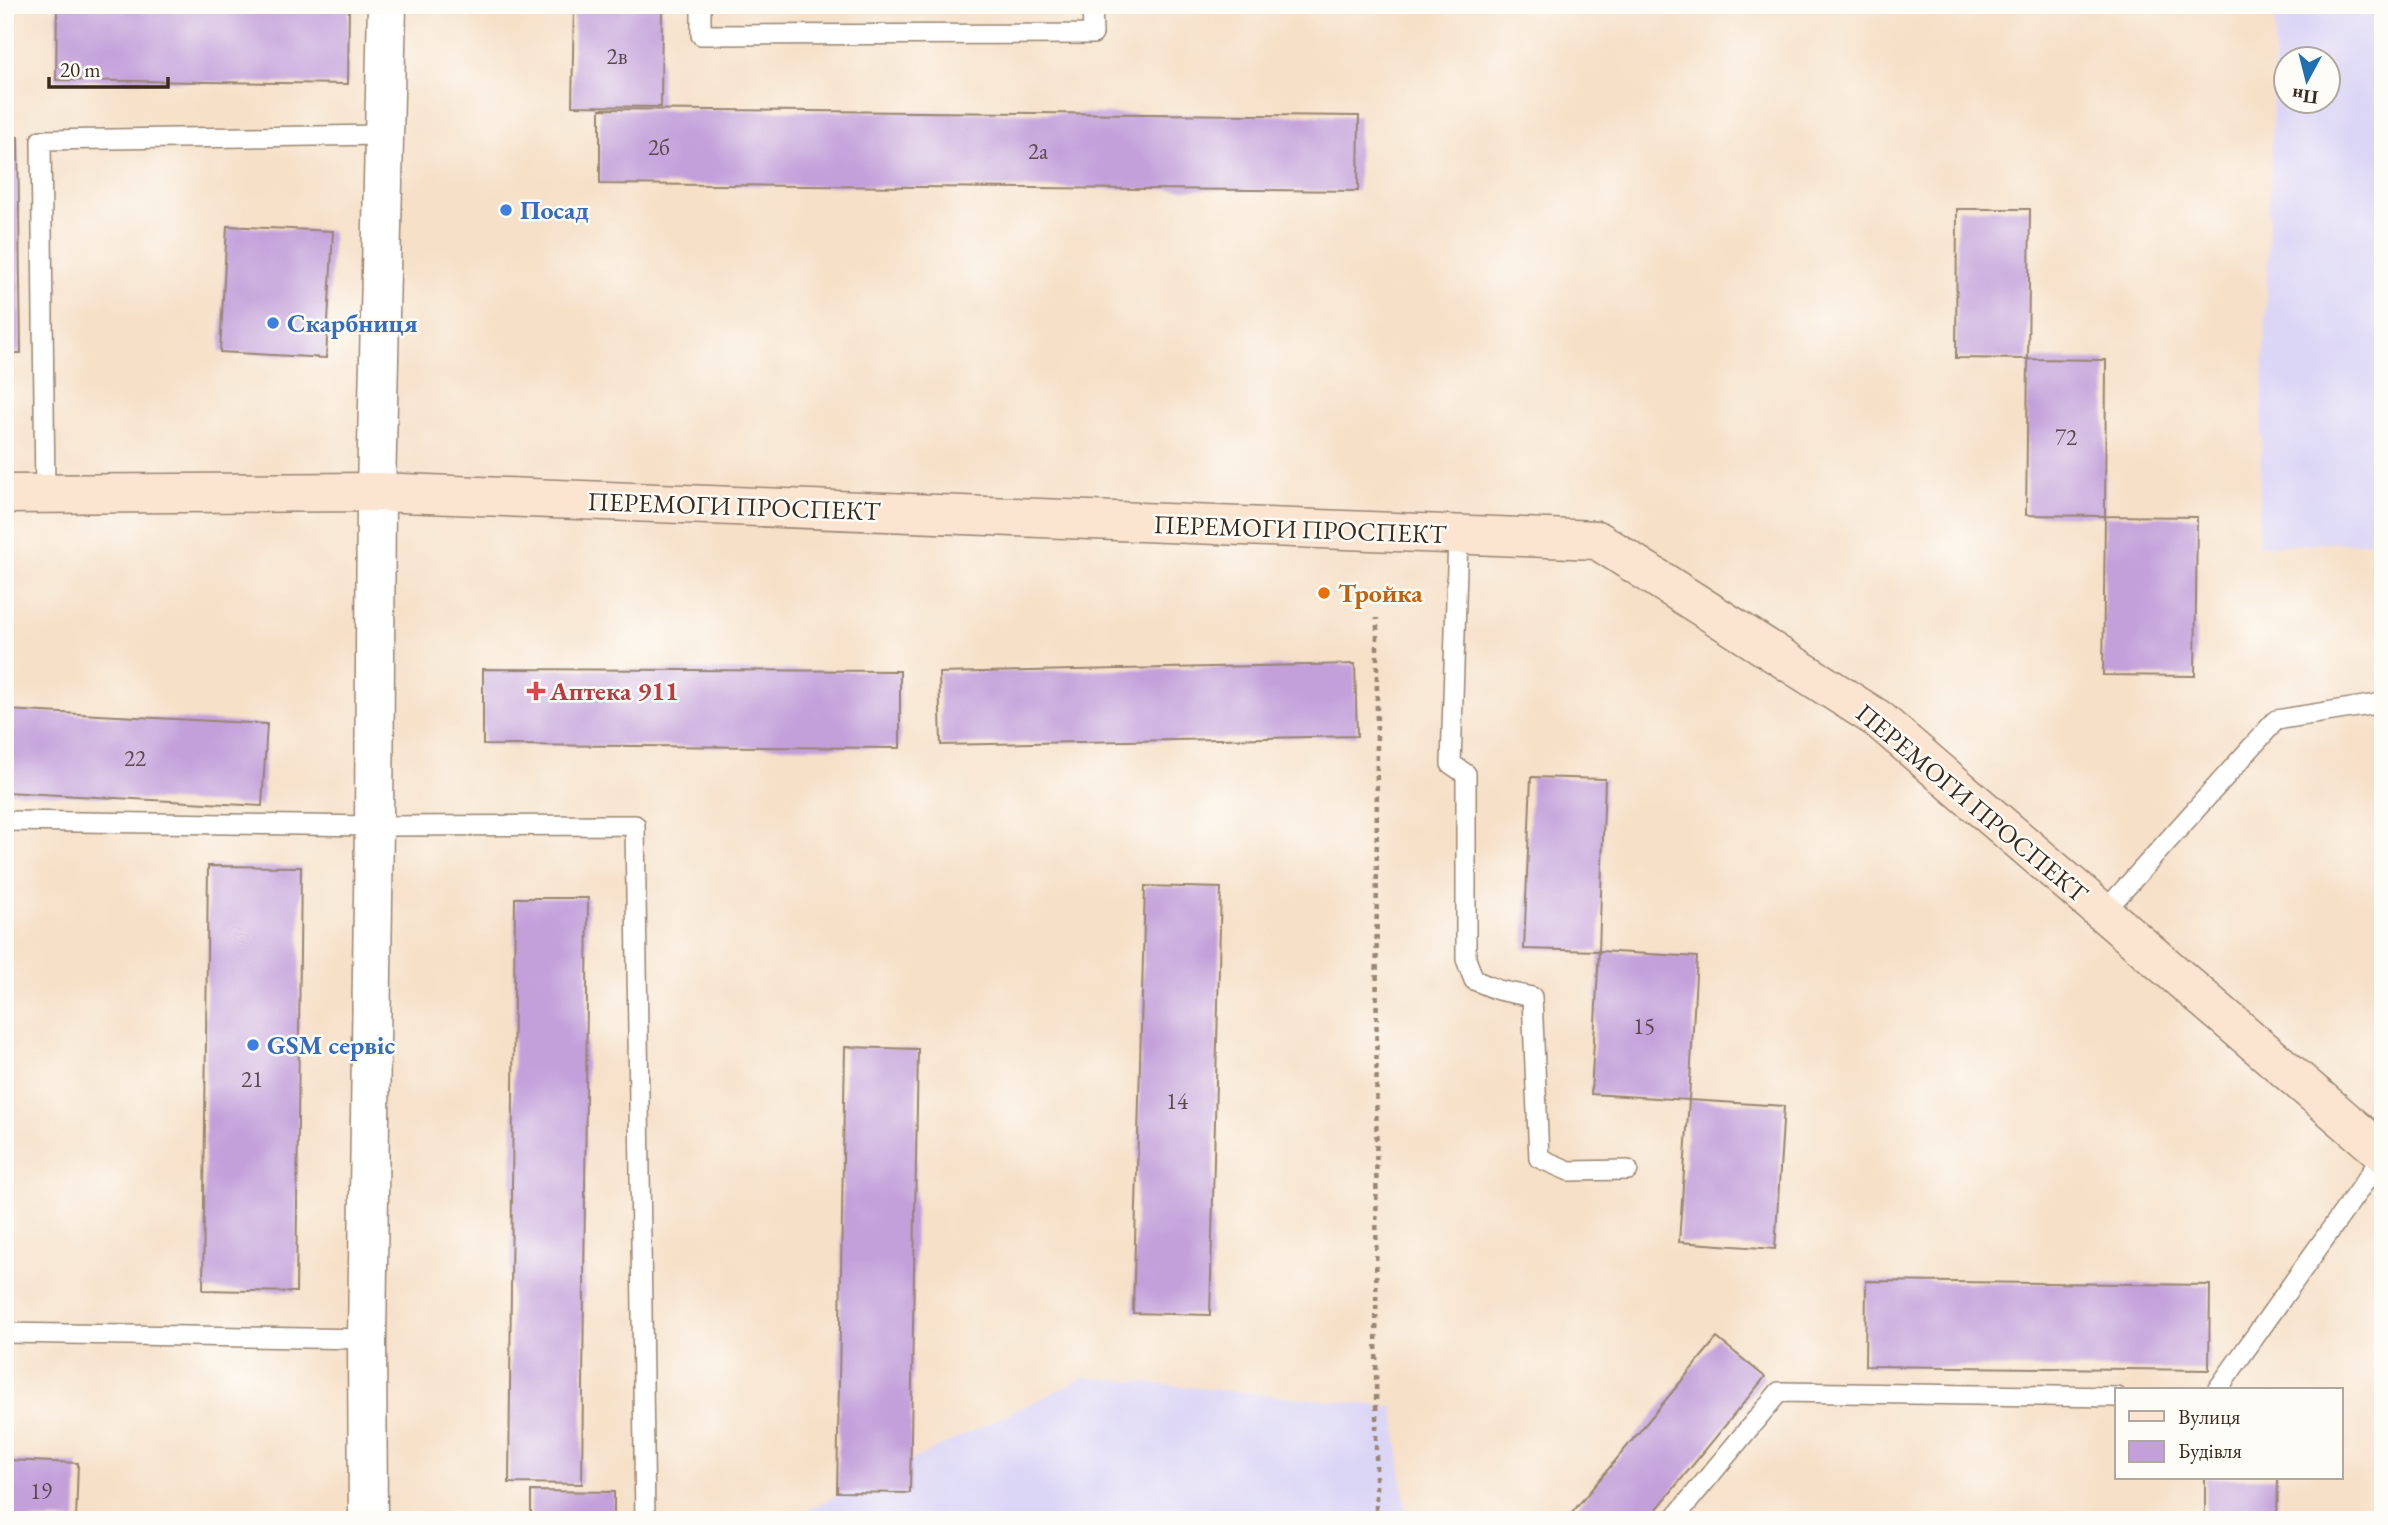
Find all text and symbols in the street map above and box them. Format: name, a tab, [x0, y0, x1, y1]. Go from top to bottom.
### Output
house number: 2в	[607, 41, 628, 71]
scale bar	[49, 46, 168, 90]
north arrow	[2272, 46, 2342, 116]
text: 20 m	[60, 56, 101, 83]
text: Пн	[2291, 82, 2319, 110]
house number: 2б	[648, 132, 670, 162]
house number: 2а	[1028, 136, 1049, 166]
place label: Посад	[520, 193, 589, 227]
marker: Посад	[498, 202, 514, 218]
place label: Скарбниця	[287, 306, 418, 340]
marker: Скарбниця	[265, 315, 281, 331]
house number: 72	[2055, 422, 2077, 452]
street label: ПЕРЕМОГИ ПРОСПЕКТ	[587, 484, 882, 528]
street label: ПЕРЕМОГИ ПРОСПЕКТ	[1153, 507, 1448, 551]
place label: Тройка	[1338, 576, 1423, 610]
marker: Тройка	[1316, 585, 1332, 601]
place label: Аптека 911	[549, 674, 679, 708]
marker: Аптека 911	[528, 683, 544, 699]
street label: ПЕРЕМОГИ ПРОСПЕКТ	[1849, 696, 2096, 911]
house number: 22	[124, 743, 146, 773]
house number: 15	[1633, 1011, 1655, 1041]
place label: GSM сервіс	[267, 1028, 396, 1062]
marker: GSM сервіс	[245, 1037, 261, 1053]
house number: 21	[241, 1064, 263, 1094]
house number: 14	[1166, 1086, 1189, 1116]
legend	[2115, 1388, 2342, 1480]
text: Вулиця	[2178, 1403, 2240, 1430]
text: Будівля	[2178, 1437, 2242, 1464]
house number: 19	[30, 1476, 52, 1506]

